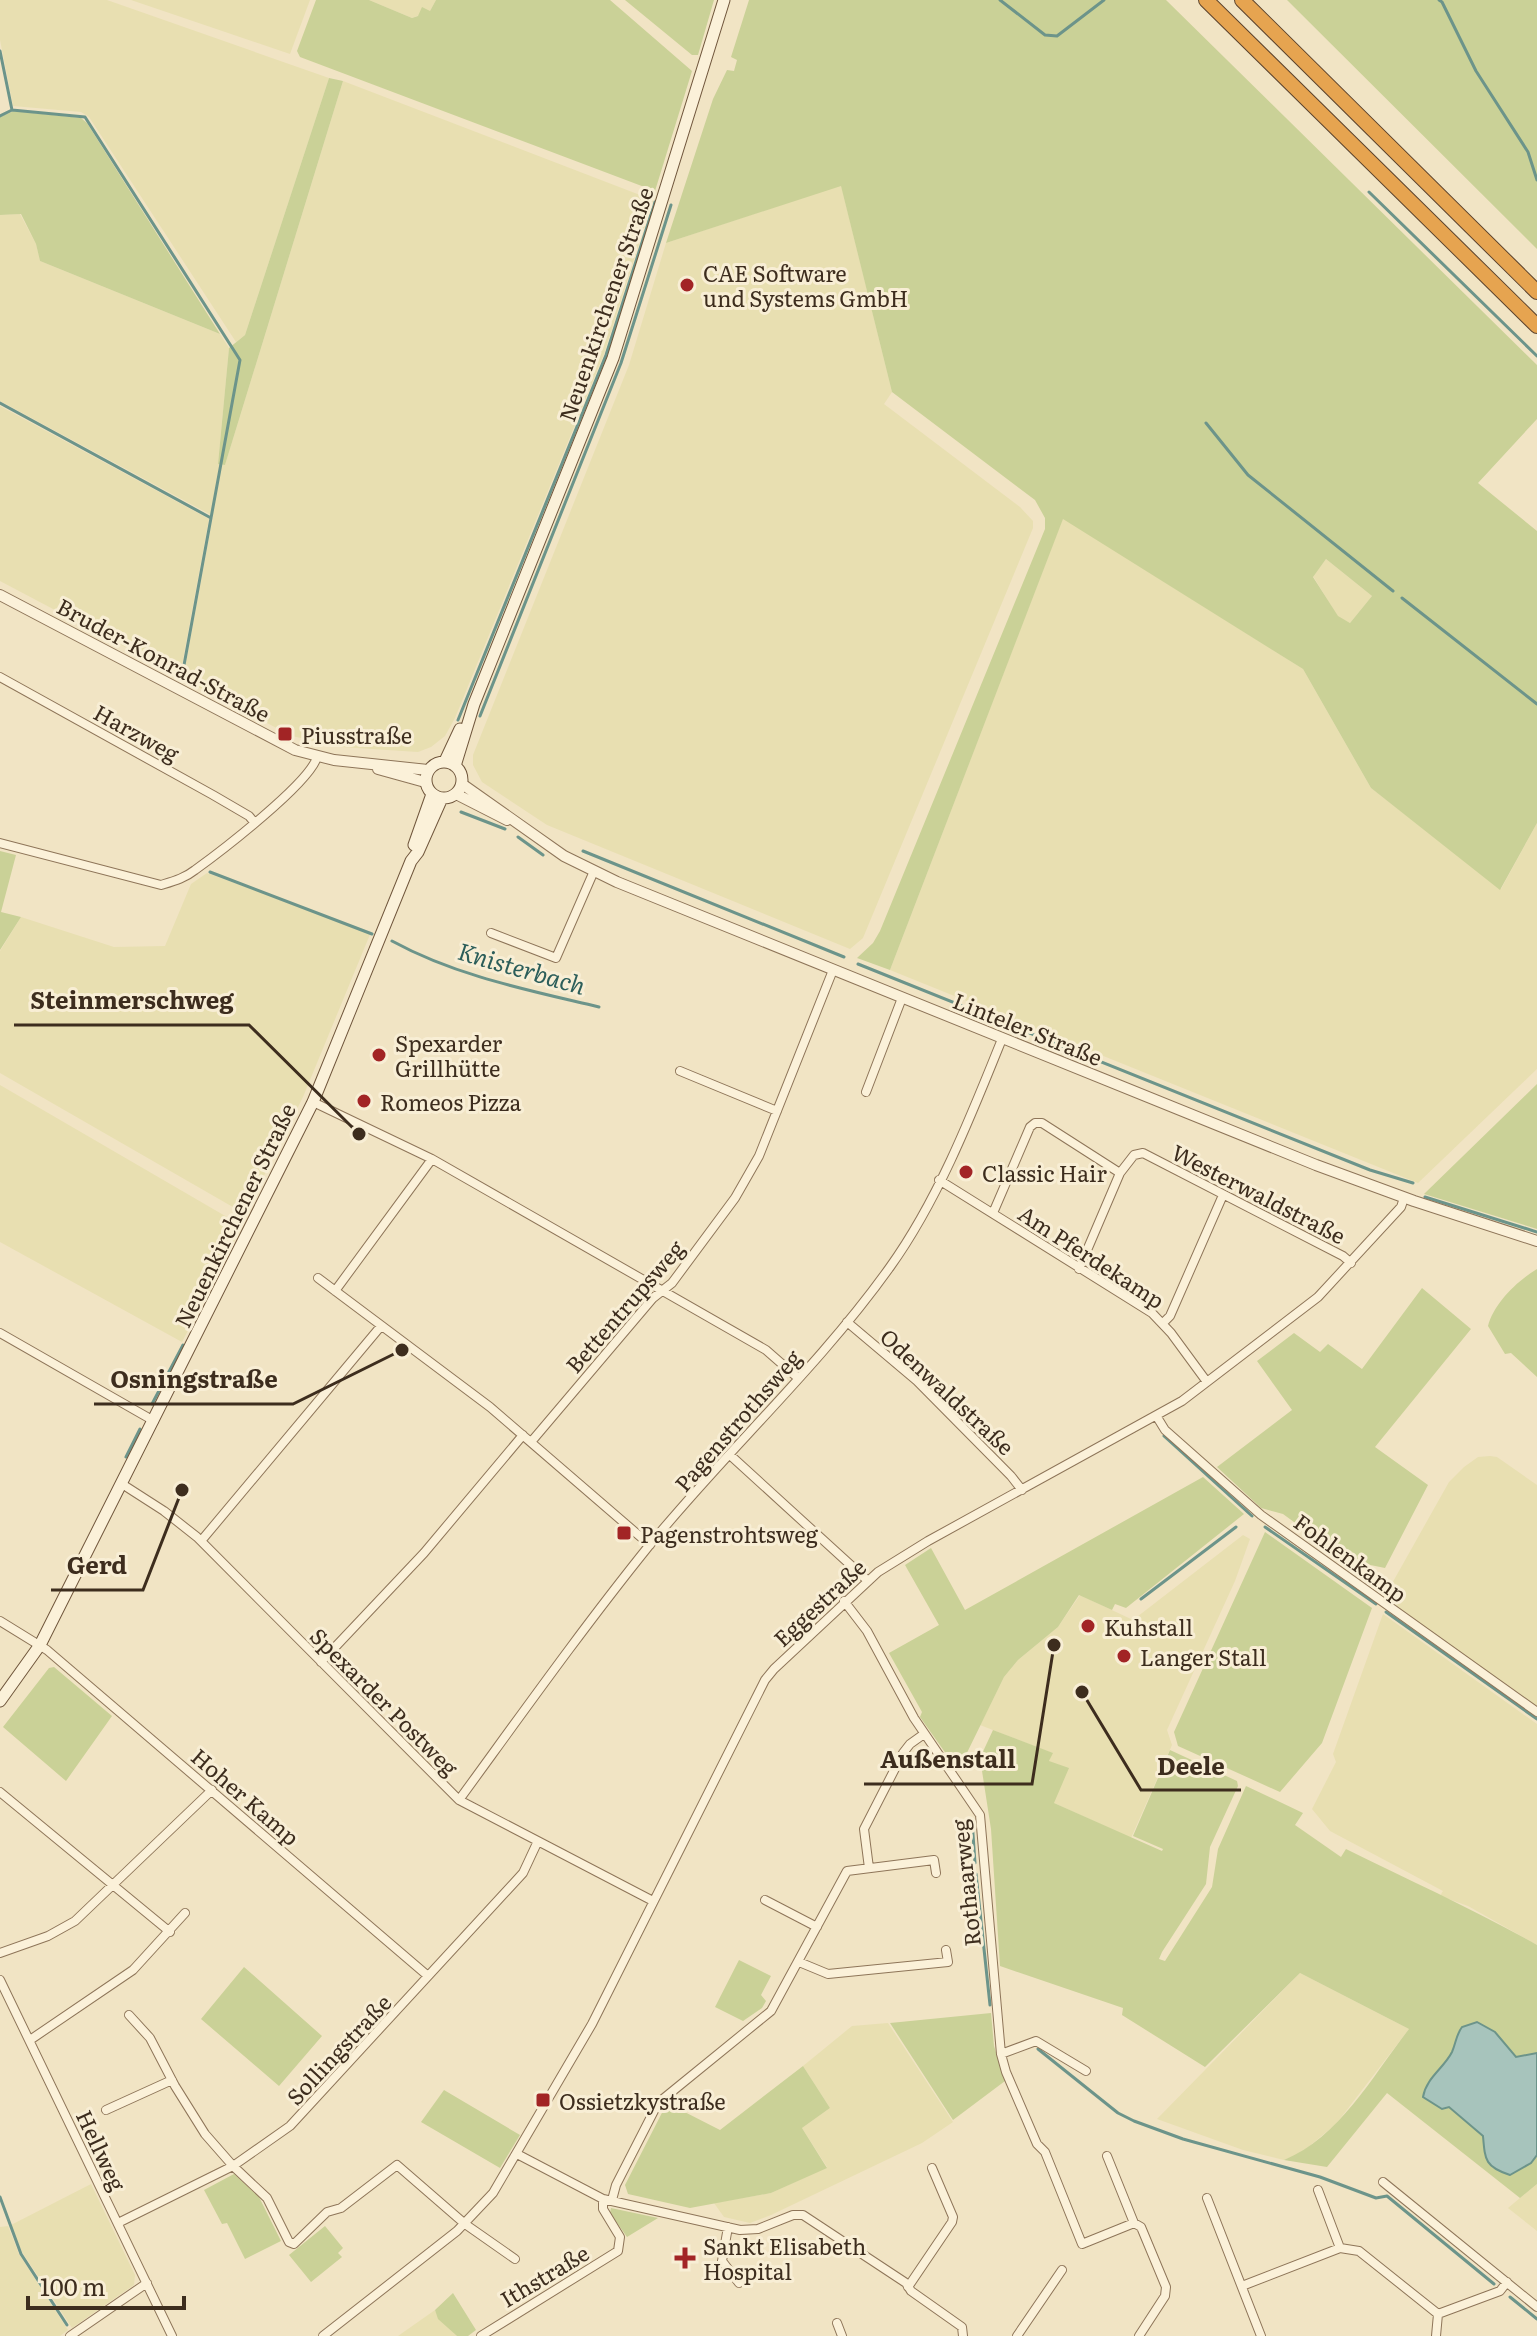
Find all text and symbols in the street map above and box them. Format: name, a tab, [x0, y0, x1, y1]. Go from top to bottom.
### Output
street label: Neuenkirchener Straße	[549, 182, 661, 426]
place label: CAE Software und Systems GmbH	[703, 256, 908, 314]
marker: CAE Software und Systems GmbH	[678, 276, 696, 294]
street label: Bruder-Konrad-Straße	[51, 589, 277, 729]
street label: Harzweg	[88, 695, 187, 769]
place label: Piusstraße	[301, 718, 412, 751]
marker: Piusstraße	[276, 725, 294, 743]
water label: Knisterbach	[454, 932, 590, 1002]
callout: Steinmerschweg	[14, 977, 249, 1025]
text: Steinmerschweg	[30, 981, 234, 1016]
street label: Linteler Straße	[948, 983, 1108, 1073]
place label: Spexarder Grillhütte	[395, 1026, 503, 1084]
marker: Spexarder Grillhütte	[370, 1046, 388, 1064]
place label: Romeos Pizza	[380, 1085, 521, 1118]
marker: Romeos Pizza	[355, 1092, 373, 1110]
street label: Neuenkirchener Straße	[165, 1097, 303, 1333]
street label: Westerwaldstraße	[1166, 1135, 1352, 1251]
place label: Classic Hair	[982, 1156, 1107, 1189]
marker: Classic Hair	[957, 1163, 975, 1181]
street label: Am Pferdekamp	[1012, 1196, 1172, 1316]
street label: Bettentrupsweg	[557, 1232, 692, 1380]
street label: Odenwaldstraße	[874, 1320, 1022, 1462]
street label: Pagenstrothsweg	[666, 1341, 809, 1498]
callout: Osningstraße	[94, 1356, 293, 1404]
text: Osningstraße	[110, 1360, 278, 1395]
street label: Fohlenkamp	[1288, 1505, 1414, 1609]
place label: Pagenstrohtsweg	[640, 1517, 819, 1550]
marker: Pagenstrohtsweg	[615, 1524, 633, 1542]
callout: Gerd	[51, 1542, 143, 1590]
text: Gerd	[67, 1546, 127, 1581]
street label: Eggestraße	[765, 1550, 873, 1654]
place label: Kuhstall	[1104, 1610, 1193, 1643]
marker: Kuhstall	[1079, 1617, 1097, 1635]
street label: Spexarder Postweg	[303, 1619, 467, 1783]
place label: Langer Stall	[1140, 1640, 1266, 1673]
marker: Langer Stall	[1115, 1647, 1133, 1665]
callout: Außenstall	[864, 1736, 1032, 1784]
street label: Hoher Kamp	[185, 1740, 307, 1852]
text: Außenstall	[880, 1740, 1016, 1775]
callout: Deele	[1141, 1742, 1241, 1790]
text: Deele	[1157, 1747, 1225, 1782]
street label: Rothaarweg	[942, 1817, 988, 1948]
street label: Sollingstraße	[278, 1986, 398, 2112]
place label: Ossietzkystraße	[559, 2084, 726, 2117]
marker: Ossietzkystraße	[534, 2091, 552, 2109]
street label: Hellweg	[69, 2104, 135, 2197]
place label: Sankt Elisabeth Hospital	[703, 2229, 866, 2287]
street label: Ithstraße	[493, 2235, 595, 2315]
marker: Sankt Elisabeth Hospital	[674, 2247, 696, 2269]
scale bar	[28, 2260, 184, 2310]
text: 100 m	[40, 2268, 106, 2303]

